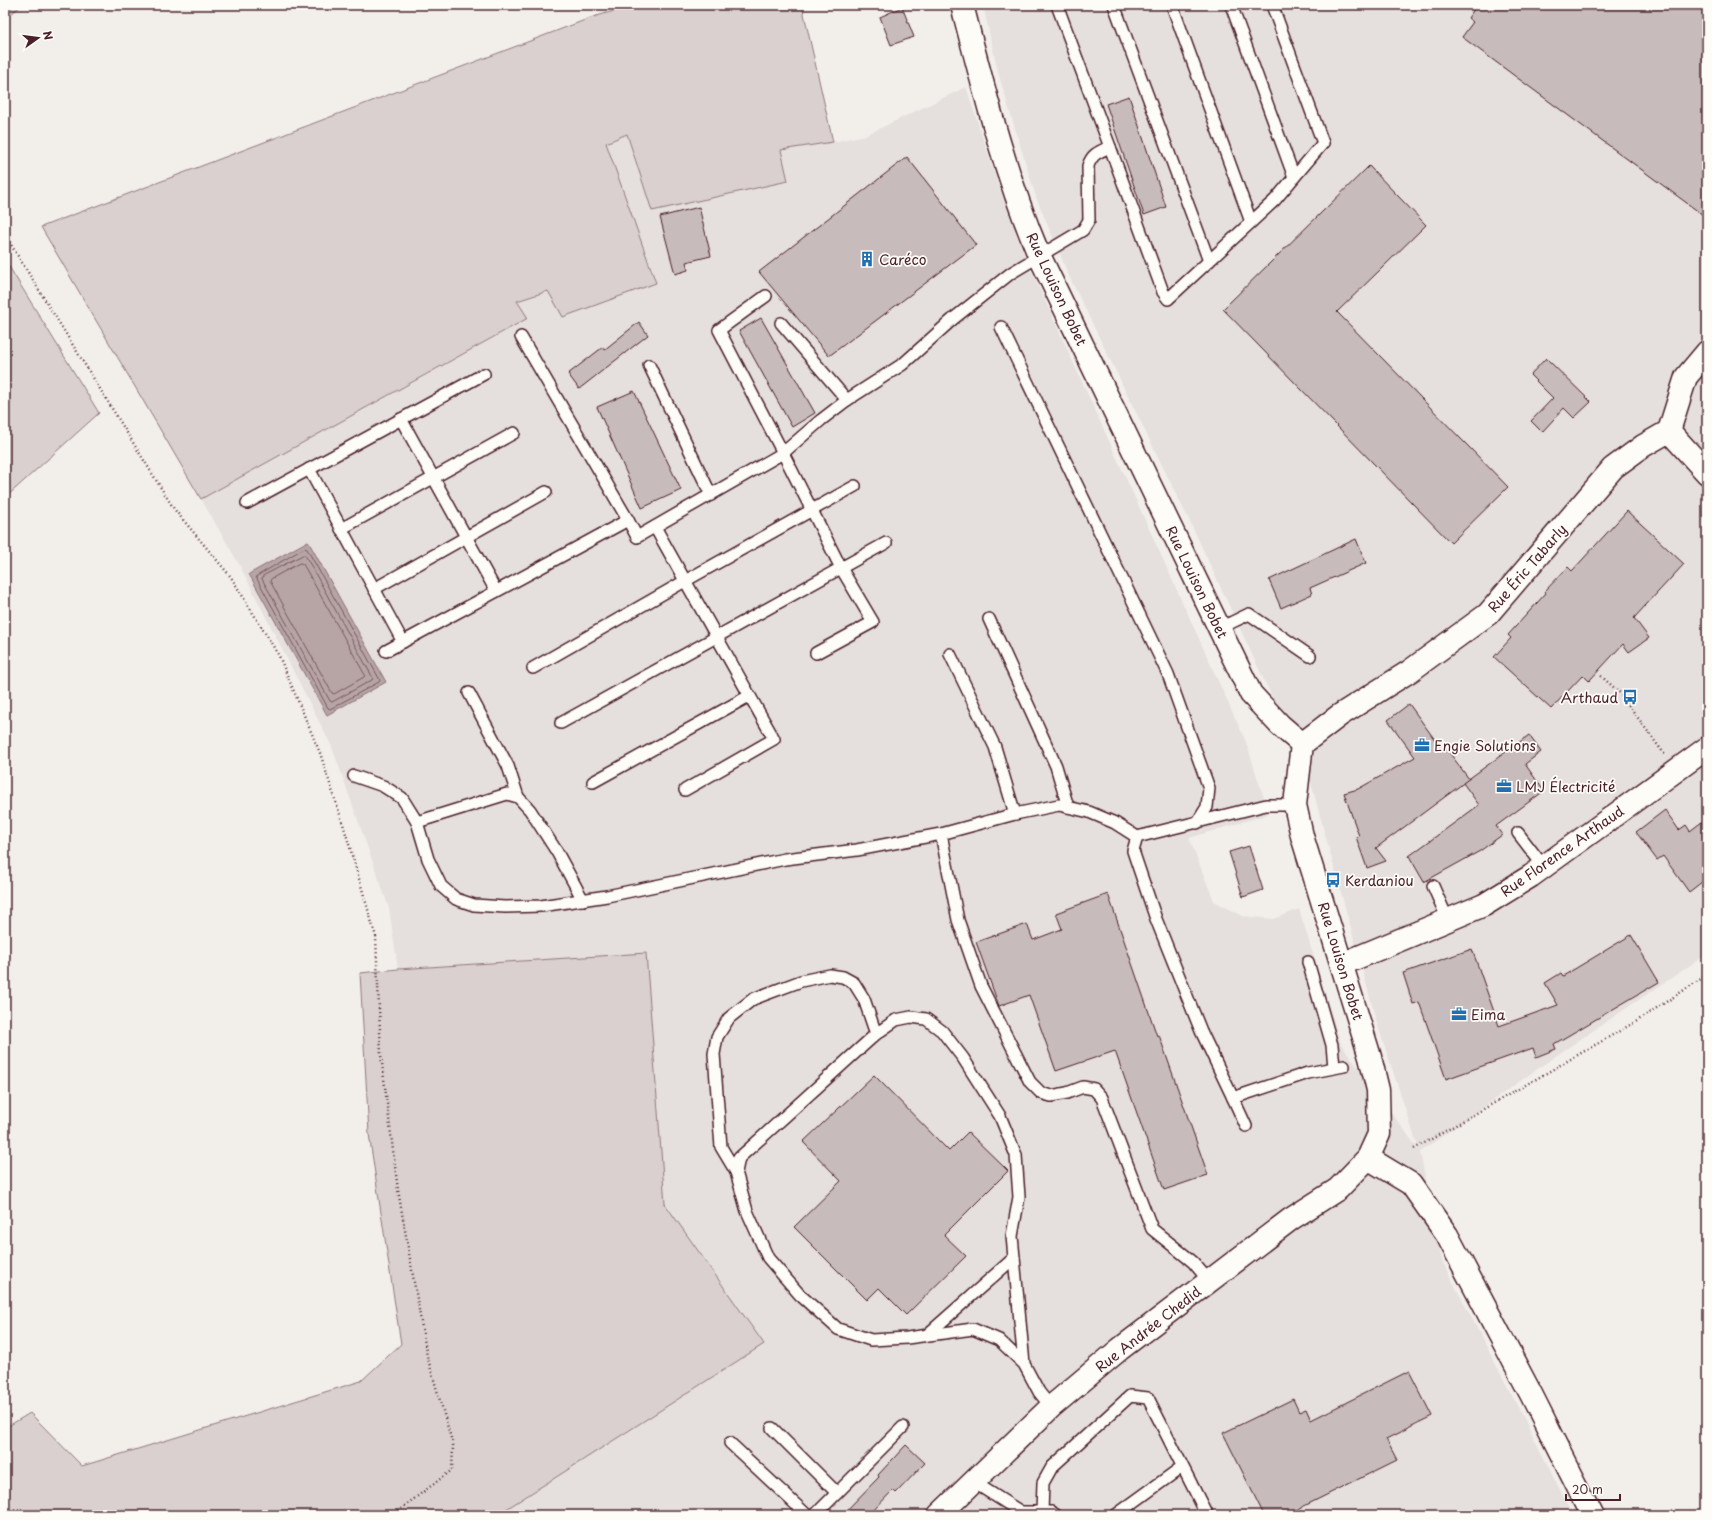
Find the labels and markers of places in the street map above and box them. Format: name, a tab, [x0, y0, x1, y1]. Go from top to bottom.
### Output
place label: Caréco	[879, 249, 927, 270]
building icon: Caréco	[858, 250, 876, 268]
place label: Arthaud	[1561, 687, 1618, 708]
bus stop icon: Arthaud	[1621, 688, 1639, 706]
place label: Engie Solutions	[1434, 735, 1536, 756]
office icon: Engie Solutions	[1413, 736, 1431, 754]
place label: LMJ Électricité	[1516, 776, 1615, 797]
office icon: LMJ Électricité	[1495, 777, 1513, 795]
place label: Kerdaniou	[1345, 870, 1414, 891]
bus stop icon: Kerdaniou	[1324, 871, 1342, 889]
place label: Eima	[1471, 1004, 1505, 1025]
office icon: Eima	[1450, 1005, 1468, 1023]

